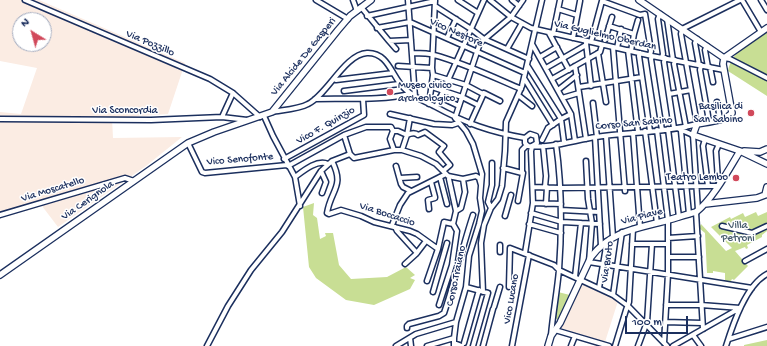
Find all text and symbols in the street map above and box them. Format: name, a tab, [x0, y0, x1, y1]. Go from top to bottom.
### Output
north arrow	[12, 12, 52, 52]
street label: Via Alcide De Gasperi	[268, 15, 340, 99]
street label: Vico Nestore	[427, 15, 485, 51]
text: N	[19, 16, 32, 30]
street label: Via Guglielmo Oberdan	[553, 18, 657, 54]
street label: Via Pozzillo	[124, 28, 176, 60]
place label: Museo civico archeologico	[398, 79, 455, 105]
marker: Museo civico archeologico	[385, 87, 395, 97]
place label: Basilica di San Sabino	[694, 100, 743, 126]
street label: Via Sconcordia	[92, 104, 158, 118]
street label: Vico F. Quinzio	[294, 104, 358, 148]
marker: Basilica di San Sabino	[746, 108, 756, 118]
street label: Corso San Sabino	[595, 114, 673, 134]
street label: Vico Senofonte	[206, 151, 274, 169]
place label: Teatro Lembo	[666, 171, 728, 185]
marker: Teatro Lembo	[731, 173, 741, 183]
street label: Via Moscatello	[20, 174, 86, 206]
street label: Via Cerignola	[59, 178, 117, 224]
street label: Via Boccaccio	[358, 200, 416, 230]
street label: Via Piave	[620, 205, 664, 229]
park label: Villa Petroni	[721, 219, 755, 245]
street label: Via Bruto	[599, 240, 617, 284]
street label: Corso Traiano	[444, 245, 470, 307]
street label: Vico Lucano	[501, 273, 523, 325]
scale bar	[627, 308, 690, 334]
text: 100 m	[632, 316, 662, 330]

